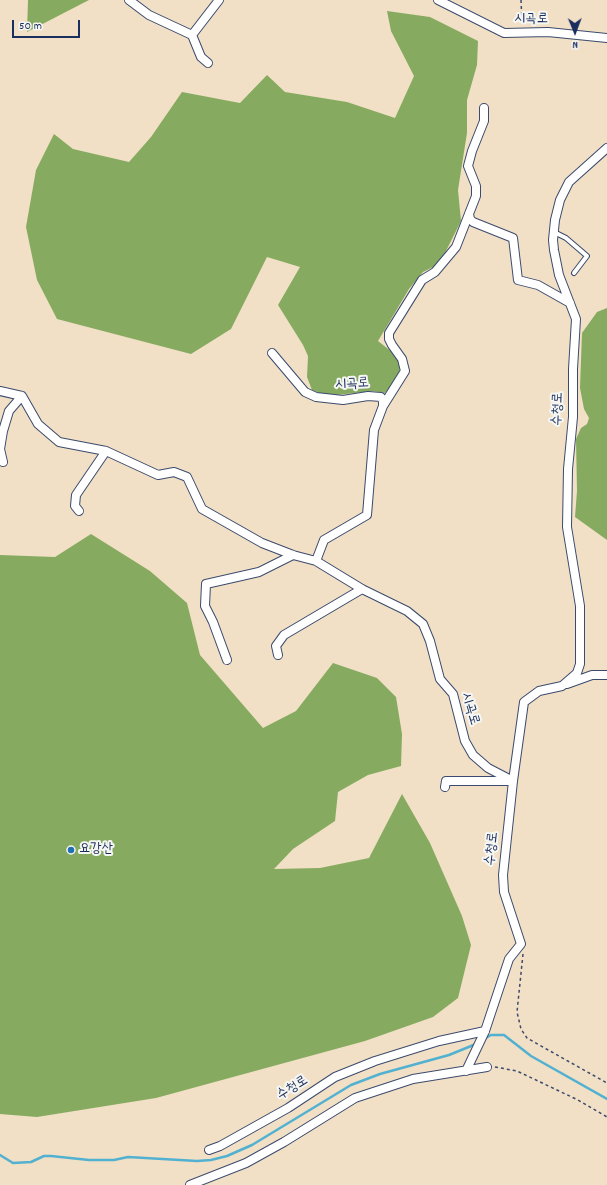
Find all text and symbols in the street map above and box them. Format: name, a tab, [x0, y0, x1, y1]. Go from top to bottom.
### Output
scale bar	[14, 12, 82, 38]
street label: 시곡로	[514, 12, 548, 28]
north arrow	[555, 12, 595, 52]
text: 50 m	[19, 18, 42, 35]
text: N	[572, 36, 578, 52]
street label: 시곡로	[335, 376, 369, 394]
street label: 수청로	[550, 392, 568, 426]
street label: 시곡로	[456, 690, 482, 728]
street label: 수청로	[483, 831, 503, 867]
place label: 요강산	[79, 842, 113, 858]
marker: 요강산	[66, 845, 76, 855]
street label: 수청로	[274, 1073, 312, 1105]

